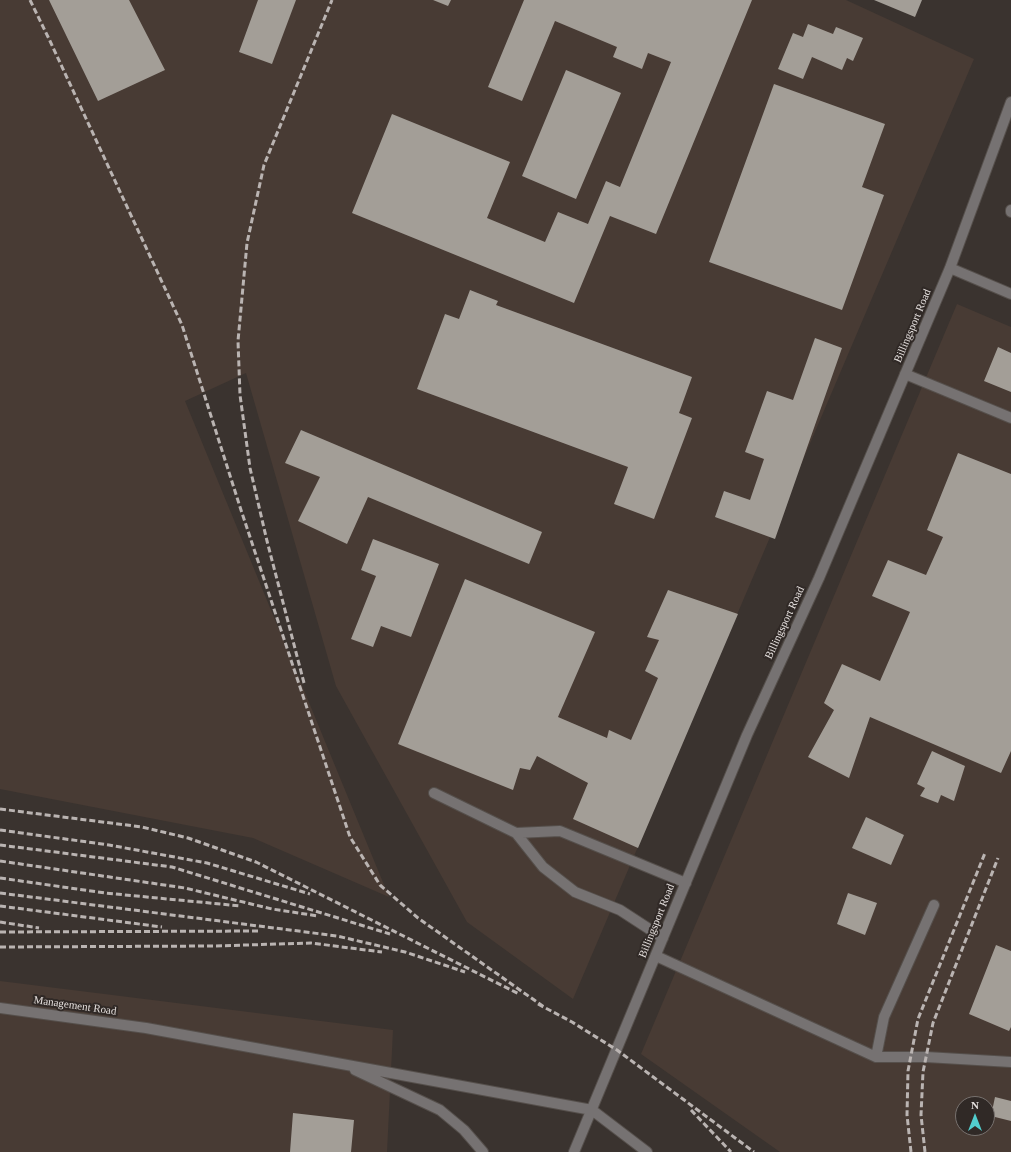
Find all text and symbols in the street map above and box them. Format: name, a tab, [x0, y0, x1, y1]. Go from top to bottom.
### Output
street label: Billingsport Road	[892, 287, 934, 365]
street label: Billingsport Road	[762, 585, 808, 661]
street label: Billingsport Road	[636, 882, 678, 960]
street label: Management Road	[33, 994, 117, 1018]
north arrow	[955, 1096, 995, 1136]
text: N	[971, 1099, 979, 1111]

